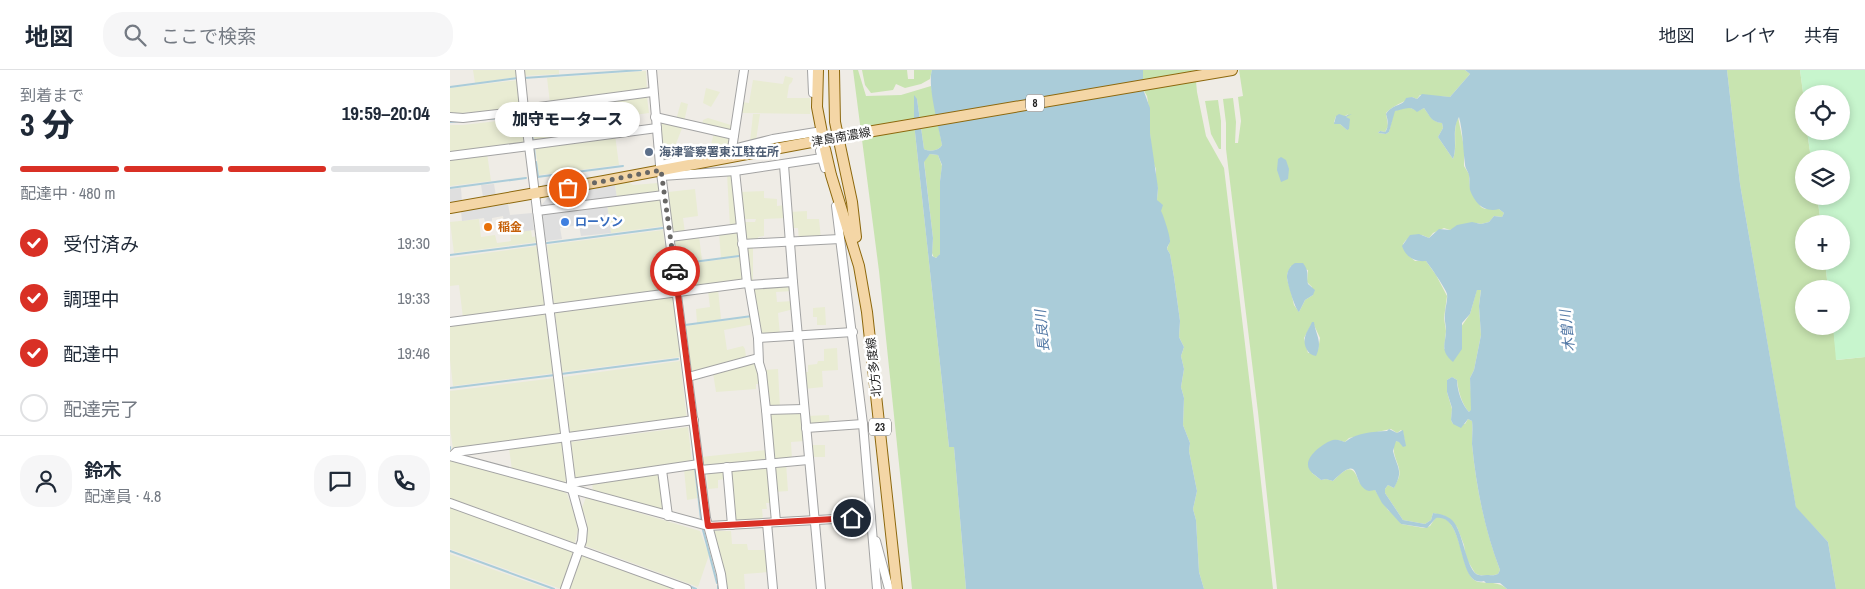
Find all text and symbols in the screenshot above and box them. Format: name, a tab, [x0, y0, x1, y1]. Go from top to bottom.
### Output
search box	[103, 12, 453, 57]
text: 地図	[25, 20, 73, 52]
icon: search	[121, 21, 149, 49]
text: ここで検索	[161, 23, 256, 49]
text: 地図	[1659, 23, 1695, 48]
text: レイヤ	[1723, 23, 1776, 48]
text: 共有	[1804, 23, 1840, 48]
text: 到着まで	[20, 84, 84, 106]
map controls	[1795, 85, 1850, 335]
button: locate	[1795, 85, 1850, 140]
road number: 8	[1026, 94, 1044, 112]
text: 19:59–20:04	[342, 100, 430, 126]
text: 3 分	[20, 103, 74, 146]
callout: 加守モータース	[496, 103, 640, 138]
text: 加守モータース	[512, 108, 623, 130]
street label: 津島南濃線	[810, 124, 872, 150]
place label: 海津警察署東江駐在所	[659, 144, 779, 160]
marker: 海津警察署東江駐在所	[643, 146, 655, 158]
button: layers	[1795, 150, 1850, 205]
pin	[547, 167, 589, 209]
icon: bag	[554, 174, 582, 202]
text: 配達中 · 480 m	[20, 182, 115, 204]
place label: ローソン	[575, 214, 623, 230]
button: +	[1795, 215, 1850, 270]
marker: ローソン	[559, 216, 571, 228]
place label: 稲金	[498, 219, 522, 235]
marker: 稲金	[482, 221, 494, 233]
icon: check	[20, 229, 48, 257]
text: 受付済み	[63, 231, 139, 257]
text: 19:30	[397, 232, 430, 254]
courier	[650, 246, 700, 296]
icon: car	[661, 257, 689, 285]
button: −	[1795, 280, 1850, 335]
icon: check	[20, 284, 48, 312]
text: 調理中	[63, 286, 120, 312]
text: 19:33	[397, 287, 430, 309]
water label: 長良川	[1031, 307, 1053, 353]
water label: 木曽川	[1556, 307, 1578, 353]
street label: 北方多度線	[863, 336, 885, 398]
icon: check	[20, 339, 48, 367]
text: 配達中	[63, 341, 120, 367]
text: 19:46	[397, 342, 430, 364]
text: 配達完了	[63, 396, 139, 422]
road number: 23	[869, 418, 891, 436]
button: person	[20, 455, 72, 507]
button: chat	[314, 455, 366, 507]
button: phone	[378, 455, 430, 507]
text: 鈴木	[84, 457, 122, 483]
text: 配達員 · 4.8	[84, 485, 161, 507]
pin	[831, 497, 873, 539]
icon: home	[838, 504, 866, 532]

